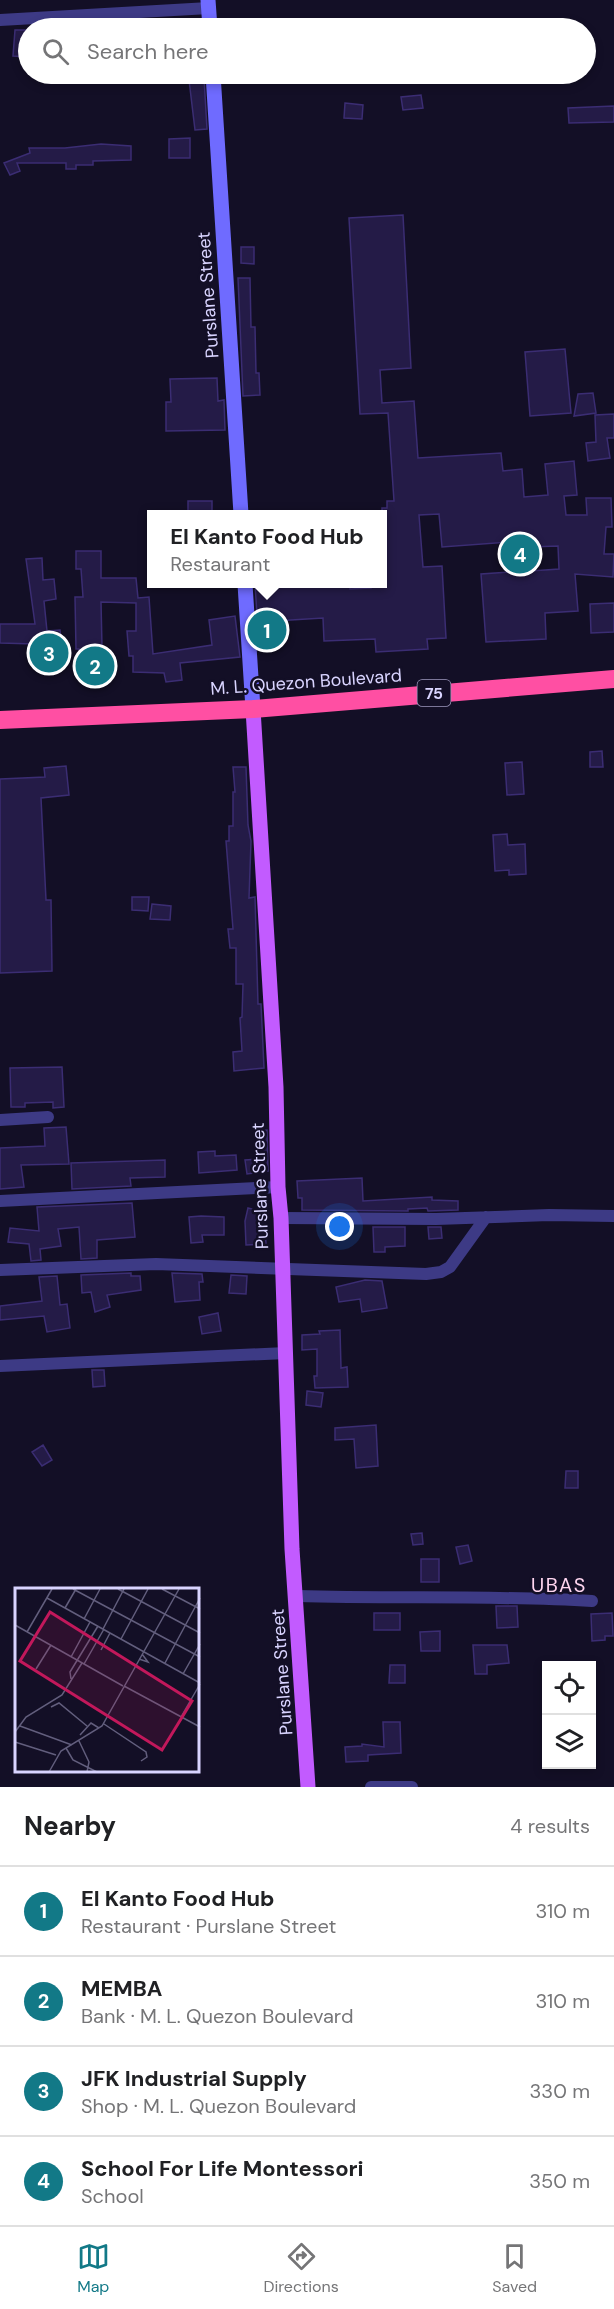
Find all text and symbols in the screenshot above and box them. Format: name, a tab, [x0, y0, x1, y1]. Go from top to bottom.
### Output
search box	[18, 18, 596, 84]
icon: search	[39, 35, 72, 68]
text: Search here	[87, 37, 208, 66]
street label: Purslane Street	[192, 231, 224, 359]
popup	[147, 510, 387, 588]
text: El Kanto Food Hub	[170, 522, 364, 551]
pin: 4	[500, 532, 540, 576]
text: Restaurant	[170, 551, 270, 577]
pin: 1	[248, 608, 286, 652]
pin: 3	[29, 630, 68, 676]
pin: 2	[76, 644, 115, 688]
street label: M. L. Quezon Boulevard	[209, 663, 403, 701]
road number: 75	[418, 680, 450, 706]
street label: Purslane Street	[246, 1122, 274, 1250]
your location	[325, 1212, 354, 1241]
district label: UBAS	[531, 1572, 587, 1598]
inset map	[15, 1588, 200, 1772]
street label: Purslane Street	[266, 1608, 298, 1736]
map controls	[542, 1661, 596, 1769]
button: locate	[542, 1661, 596, 1715]
button: layers	[542, 1715, 596, 1769]
text: Nearby	[24, 1809, 116, 1843]
text: 4 results	[510, 1813, 590, 1839]
text: El Kanto Food Hub	[81, 1884, 275, 1913]
text: 1	[40, 1898, 47, 1924]
text: 310 m	[535, 1898, 590, 1924]
text: Restaurant · Purslane Street	[81, 1913, 336, 1939]
text: MEMBA	[81, 1974, 162, 2003]
text: 2	[38, 1988, 49, 2014]
text: 310 m	[535, 1988, 590, 2014]
text: Bank · M. L. Quezon Boulevard	[81, 2003, 353, 2029]
text: JFK Industrial Supply	[81, 2064, 307, 2093]
text: 3	[37, 2078, 50, 2104]
text: 330 m	[530, 2078, 590, 2104]
text: Shop · M. L. Quezon Boulevard	[81, 2093, 356, 2119]
text: School For Life Montessori	[81, 2154, 364, 2183]
text: 4	[37, 2168, 50, 2194]
text: 350 m	[529, 2168, 590, 2194]
text: School	[81, 2183, 144, 2209]
tab: Map	[77, 2240, 110, 2297]
tab: Directions	[263, 2240, 339, 2297]
tab: Saved	[492, 2240, 537, 2297]

